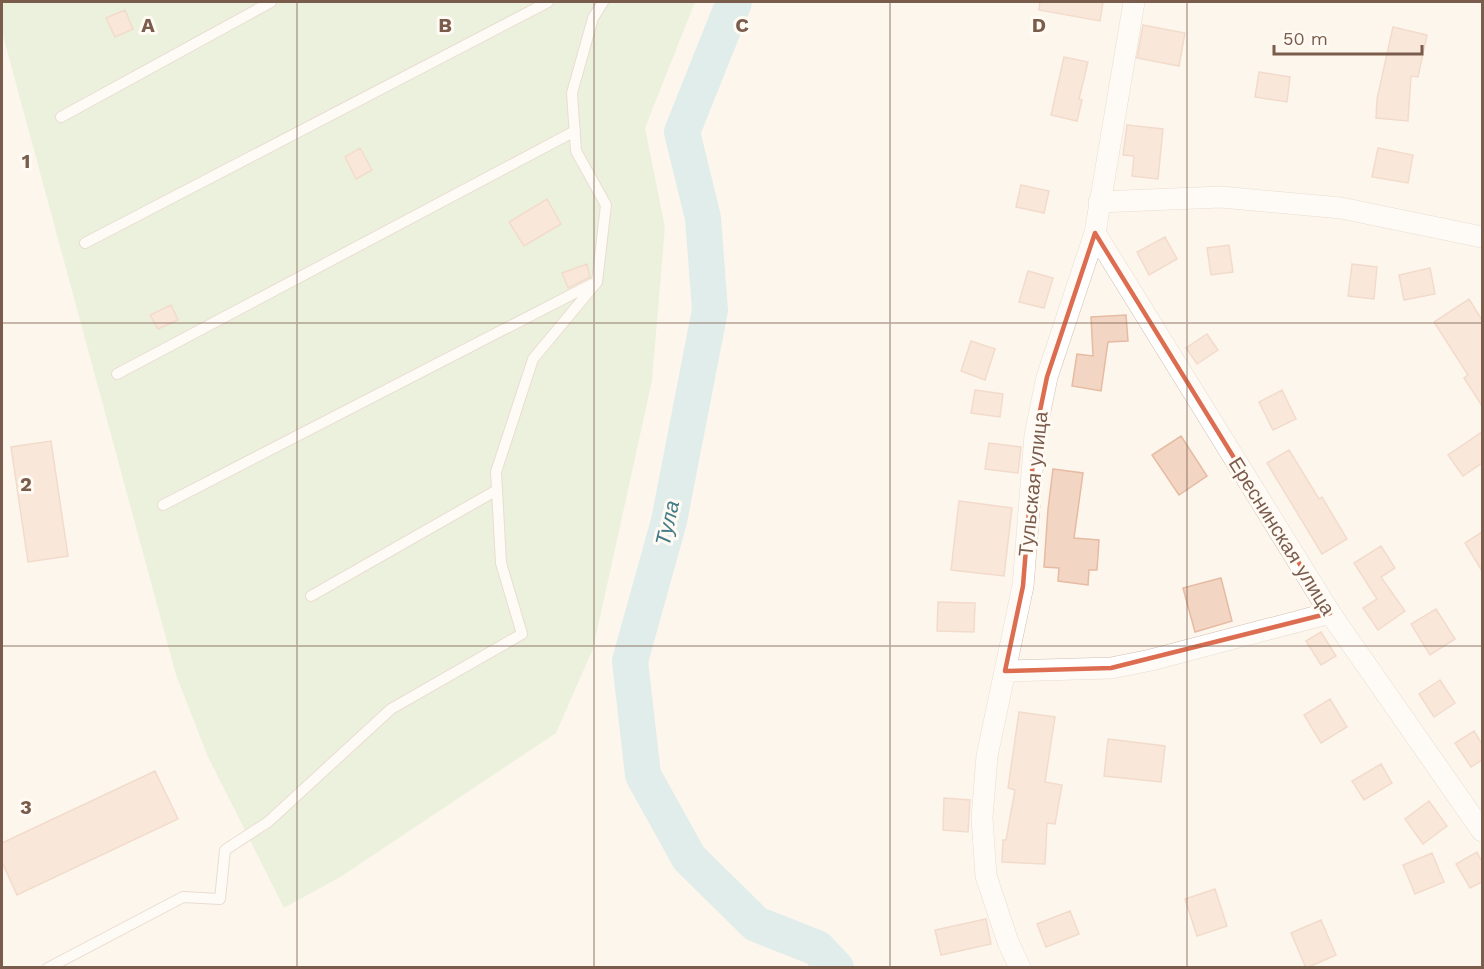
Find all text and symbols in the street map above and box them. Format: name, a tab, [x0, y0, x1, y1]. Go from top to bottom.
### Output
text: A	[141, 13, 155, 37]
text: B	[438, 13, 452, 37]
text: C	[735, 13, 749, 37]
text: D	[1032, 13, 1046, 37]
scale bar	[1274, 18, 1422, 56]
text: 50 m	[1283, 28, 1328, 49]
text: 1	[22, 149, 30, 173]
street label: Тульская улица	[1013, 409, 1053, 558]
street label: Ереснинская улица	[1224, 453, 1341, 620]
text: 2	[20, 472, 32, 496]
water label: Тула	[650, 498, 684, 548]
text: 3	[20, 795, 32, 819]

